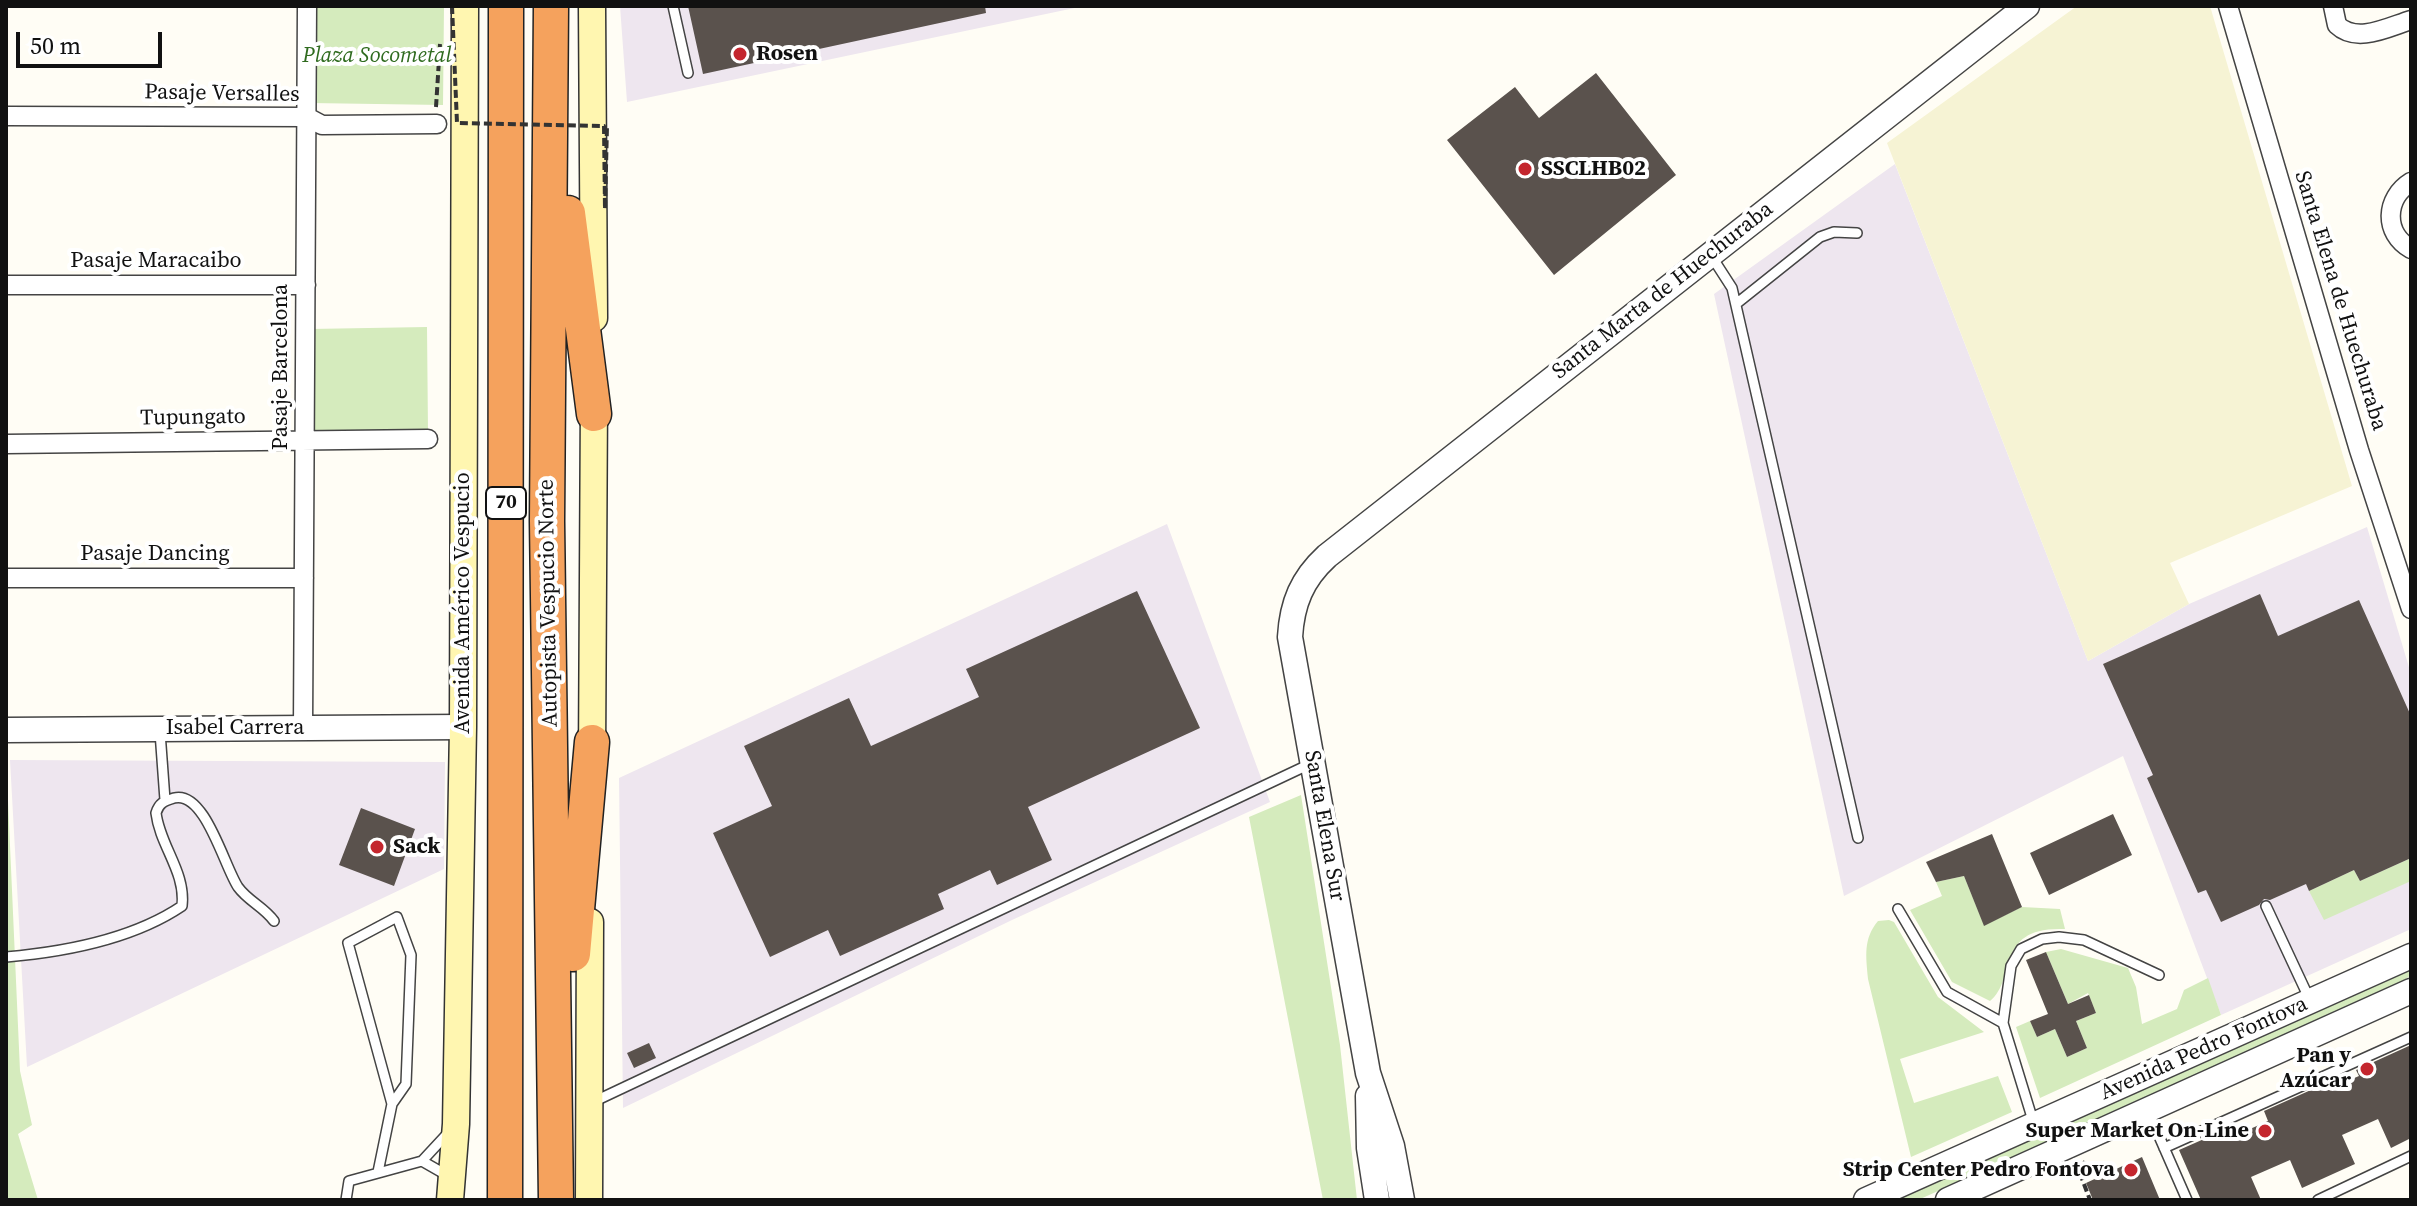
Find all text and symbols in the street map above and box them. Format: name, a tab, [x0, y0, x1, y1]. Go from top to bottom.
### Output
scale bar	[20, 16, 166, 66]
text: 50 m	[30, 29, 81, 62]
place label: Rosen	[756, 41, 818, 67]
park label: Plaza Socometal	[302, 43, 452, 69]
marker: Rosen	[731, 45, 749, 63]
street label: Pasaje Versalles	[144, 79, 300, 109]
place label: SSCLHB02	[1541, 156, 1646, 182]
marker: SSCLHB02	[1516, 160, 1534, 178]
street label: Santa Elena de Huechuraba	[2288, 168, 2392, 434]
street label: Santa Marta de Huechuraba	[1547, 197, 1779, 385]
street label: Pasaje Maracaibo	[70, 248, 242, 274]
street label: Pasaje Barcelona	[268, 284, 294, 450]
street label: Tupungato	[140, 404, 246, 432]
street label: Avenida Américo Vespucio	[450, 472, 476, 734]
street label: Autopista Vespucio Norte	[534, 479, 564, 727]
road number: 70	[486, 487, 526, 519]
street label: Pasaje Dancing	[80, 541, 230, 567]
street label: Isabel Carrera	[166, 715, 304, 741]
street label: Santa Elena Sur	[1298, 748, 1350, 904]
place label: Sack	[393, 834, 440, 860]
marker: Sack	[368, 838, 386, 856]
street label: Avenida Pedro Fontova	[2096, 991, 2312, 1107]
place label: Pan y Azúcar	[2280, 1043, 2351, 1094]
marker: Pan y Azúcar	[2358, 1060, 2376, 1078]
place label: Super Market On-Line	[2026, 1118, 2249, 1144]
marker: Super Market On-Line	[2256, 1122, 2274, 1140]
place label: Strip Center Pedro Fontova	[1843, 1157, 2115, 1183]
marker: Strip Center Pedro Fontova	[2122, 1161, 2140, 1179]

